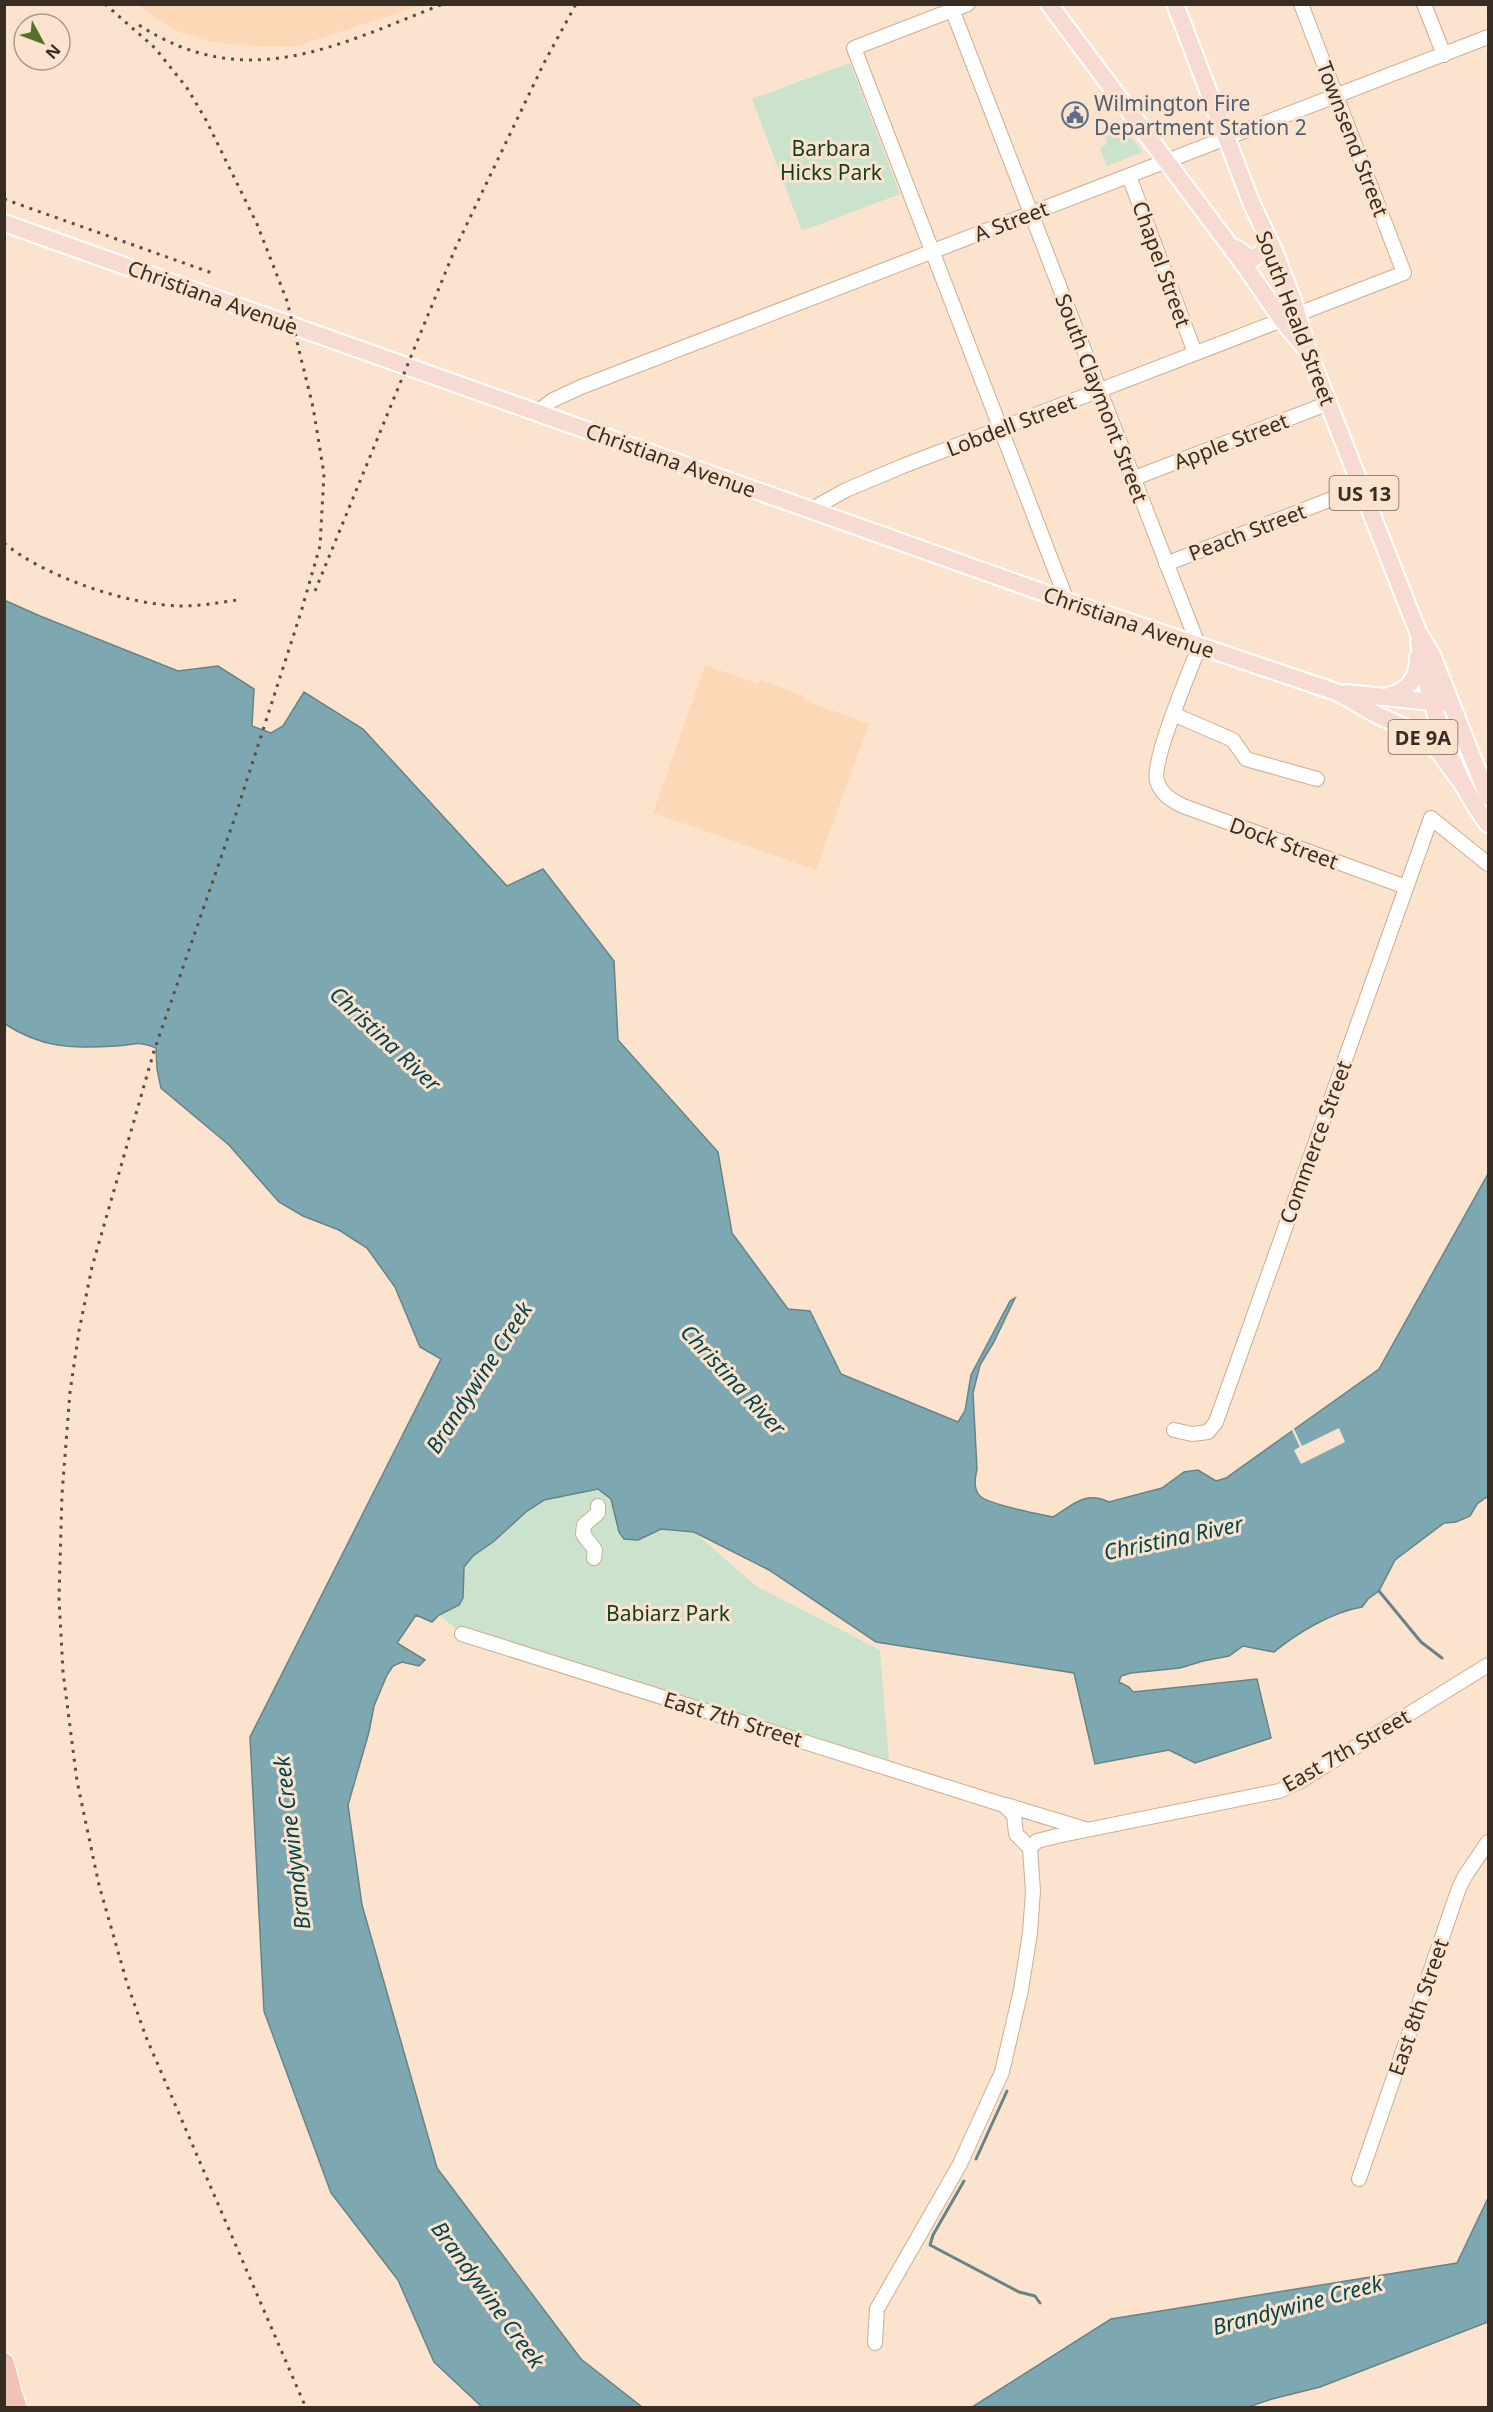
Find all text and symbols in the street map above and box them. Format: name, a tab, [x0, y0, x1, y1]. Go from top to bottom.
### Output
north arrow	[12, 12, 72, 72]
text: N	[41, 40, 66, 64]
street label: Townsend Street	[1311, 57, 1396, 221]
place label: Wilmington Fire Department Station 2	[1094, 89, 1307, 141]
public building icon: Wilmington Fire Department Station 2	[1060, 100, 1090, 130]
park label: Barbara Hicks Park	[780, 134, 883, 186]
street label: A Street	[970, 194, 1053, 248]
street label: Chapel Street	[1126, 197, 1198, 331]
street label: South Heald Street	[1250, 227, 1342, 410]
street label: Christiana Avenue	[124, 253, 302, 341]
street label: South Claymont Street	[1049, 290, 1155, 507]
street label: Lobdell Street	[942, 387, 1080, 462]
street label: Apple Street	[1170, 406, 1293, 476]
street label: Christiana Avenue	[582, 416, 760, 504]
road number: US 13	[1330, 476, 1398, 510]
street label: Peach Street	[1184, 497, 1310, 567]
street label: Christiana Avenue	[1040, 580, 1218, 664]
road number: DE 9A	[1388, 720, 1458, 754]
street label: Dock Street	[1226, 810, 1342, 876]
water label: Christina River	[324, 979, 449, 1098]
street label: Commerce Street	[1273, 1056, 1358, 1227]
water label: Brandywine Creek	[418, 1295, 539, 1458]
water label: Christina River	[675, 1317, 794, 1442]
water label: Christina River	[1101, 1507, 1247, 1566]
park label: Babiarz Park	[606, 1599, 731, 1627]
street label: East 7th Street	[660, 1685, 806, 1753]
street label: East 7th Street	[1277, 1702, 1415, 1798]
water label: Brandywine Creek	[265, 1753, 317, 1932]
street label: East 8th Street	[1381, 1934, 1455, 2079]
water label: Brandywine Creek	[425, 2214, 553, 2374]
water label: Brandywine Creek	[1209, 2267, 1386, 2341]

